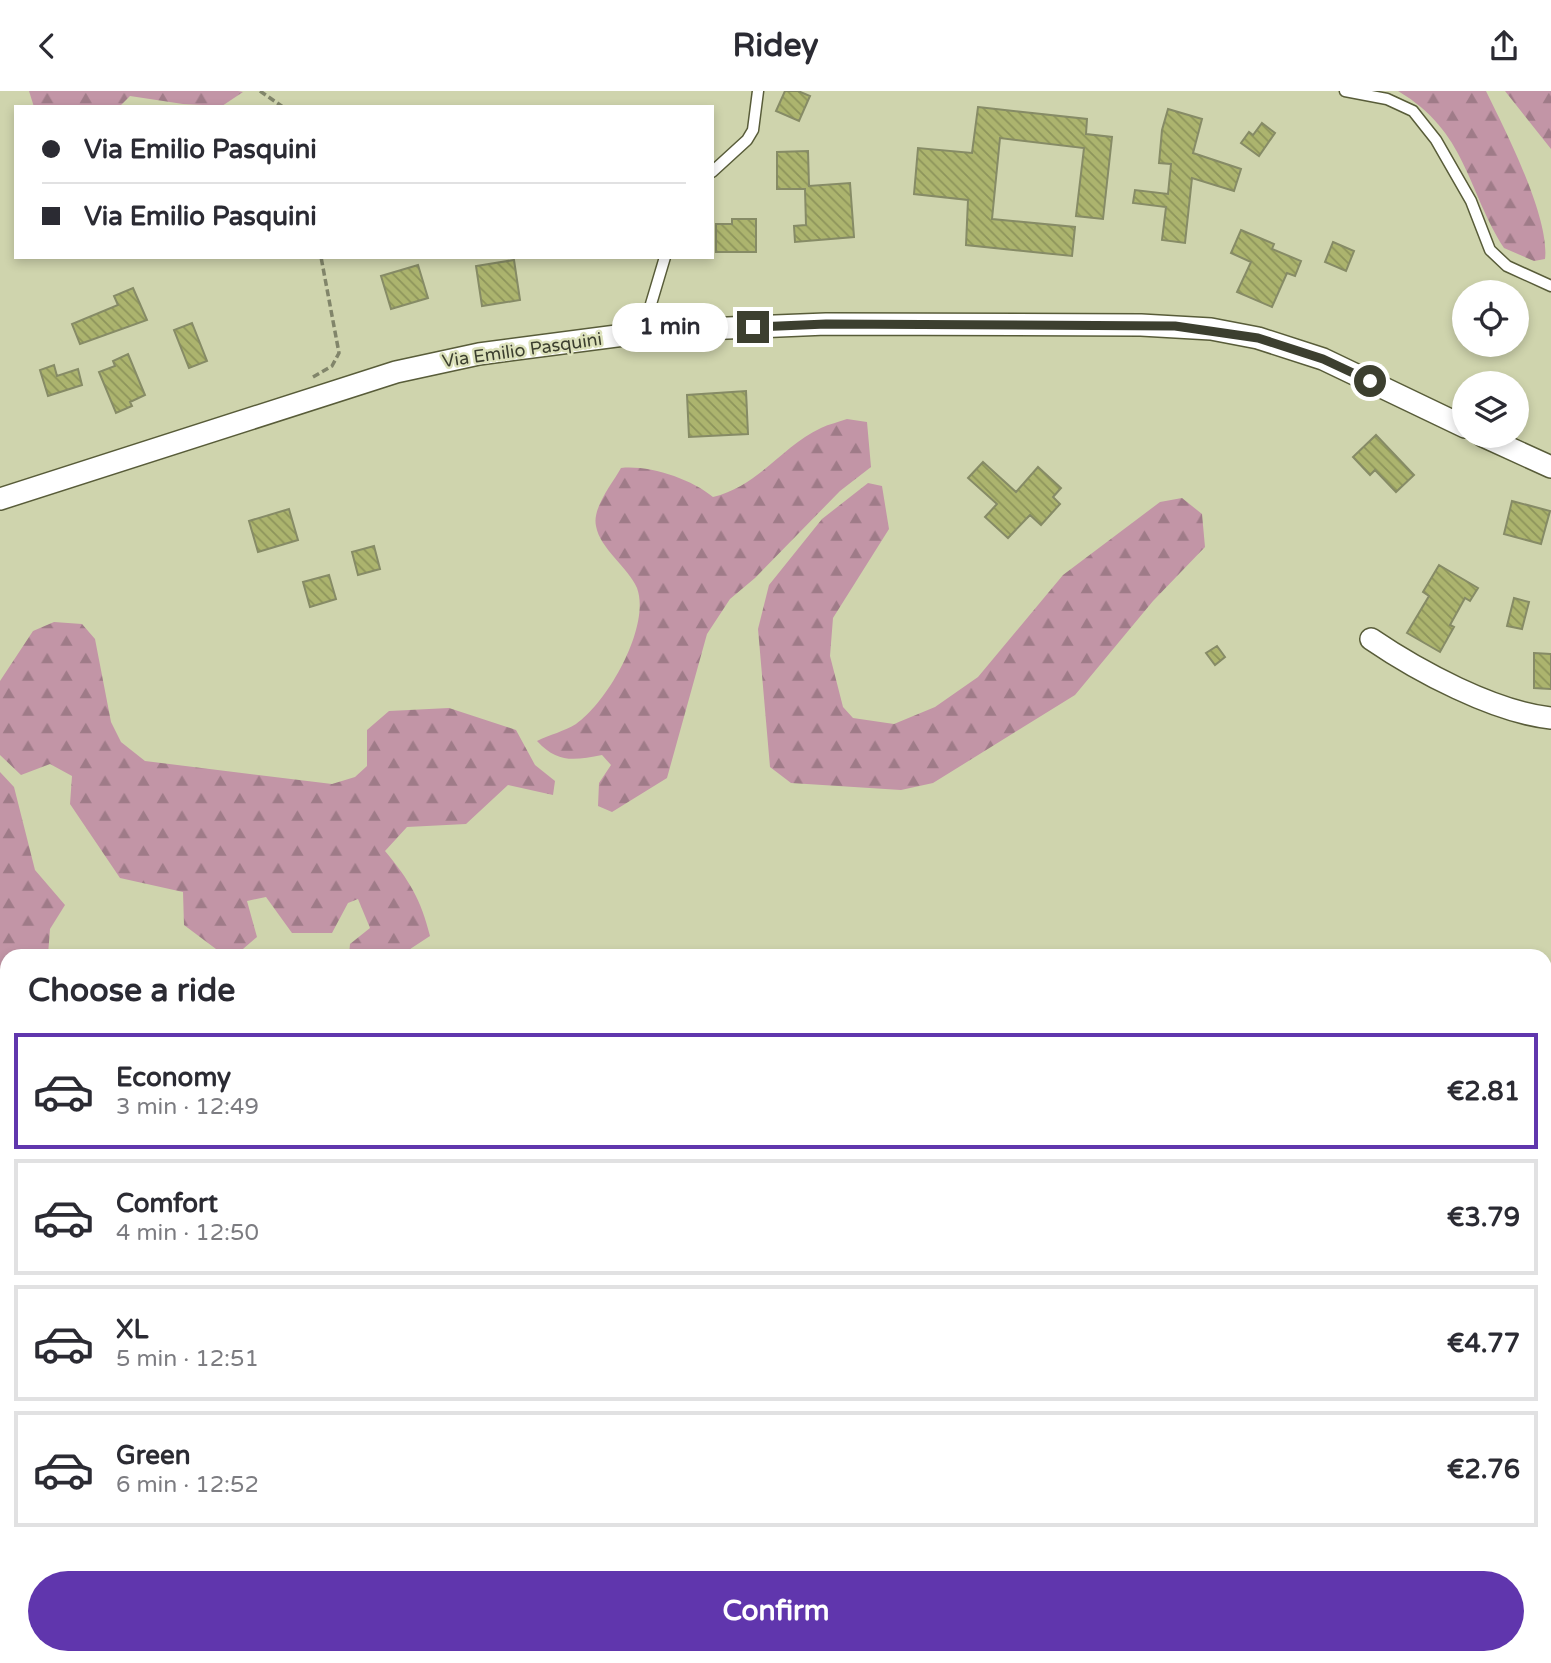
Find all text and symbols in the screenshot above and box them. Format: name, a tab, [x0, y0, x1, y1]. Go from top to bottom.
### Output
icon: back	[28, 27, 66, 65]
text: Ridey	[732, 27, 819, 65]
icon: share	[1485, 27, 1523, 65]
text: Via Emilio Pasquini	[84, 134, 317, 165]
text: Via Emilio Pasquini	[84, 201, 317, 232]
map controls	[1452, 280, 1529, 448]
button: locate	[1452, 280, 1529, 357]
callout: 1 min	[613, 303, 728, 351]
route end	[737, 311, 769, 343]
text: 1 min	[639, 313, 701, 341]
street label: Via Emilio Pasquini	[441, 328, 603, 372]
route start	[1354, 365, 1386, 397]
button: layers	[1452, 371, 1529, 448]
text: Choose a ride	[28, 972, 235, 1010]
icon: car	[32, 1060, 95, 1123]
text: Economy	[116, 1062, 231, 1093]
text: €2.81	[1447, 1076, 1520, 1107]
text: 3 min · 12:49	[116, 1093, 259, 1121]
icon: car	[32, 1186, 95, 1249]
text: Comfort	[116, 1188, 218, 1219]
text: €3.79	[1447, 1202, 1520, 1233]
text: 4 min · 12:50	[116, 1219, 259, 1247]
icon: car	[32, 1312, 95, 1375]
text: XL	[116, 1314, 148, 1345]
text: €4.77	[1447, 1328, 1520, 1359]
text: 5 min · 12:51	[116, 1345, 259, 1373]
icon: car	[32, 1438, 95, 1501]
text: Green	[116, 1440, 191, 1471]
text: €2.76	[1447, 1454, 1520, 1485]
text: 6 min · 12:52	[116, 1471, 259, 1499]
button: Confirm	[28, 1571, 1524, 1651]

